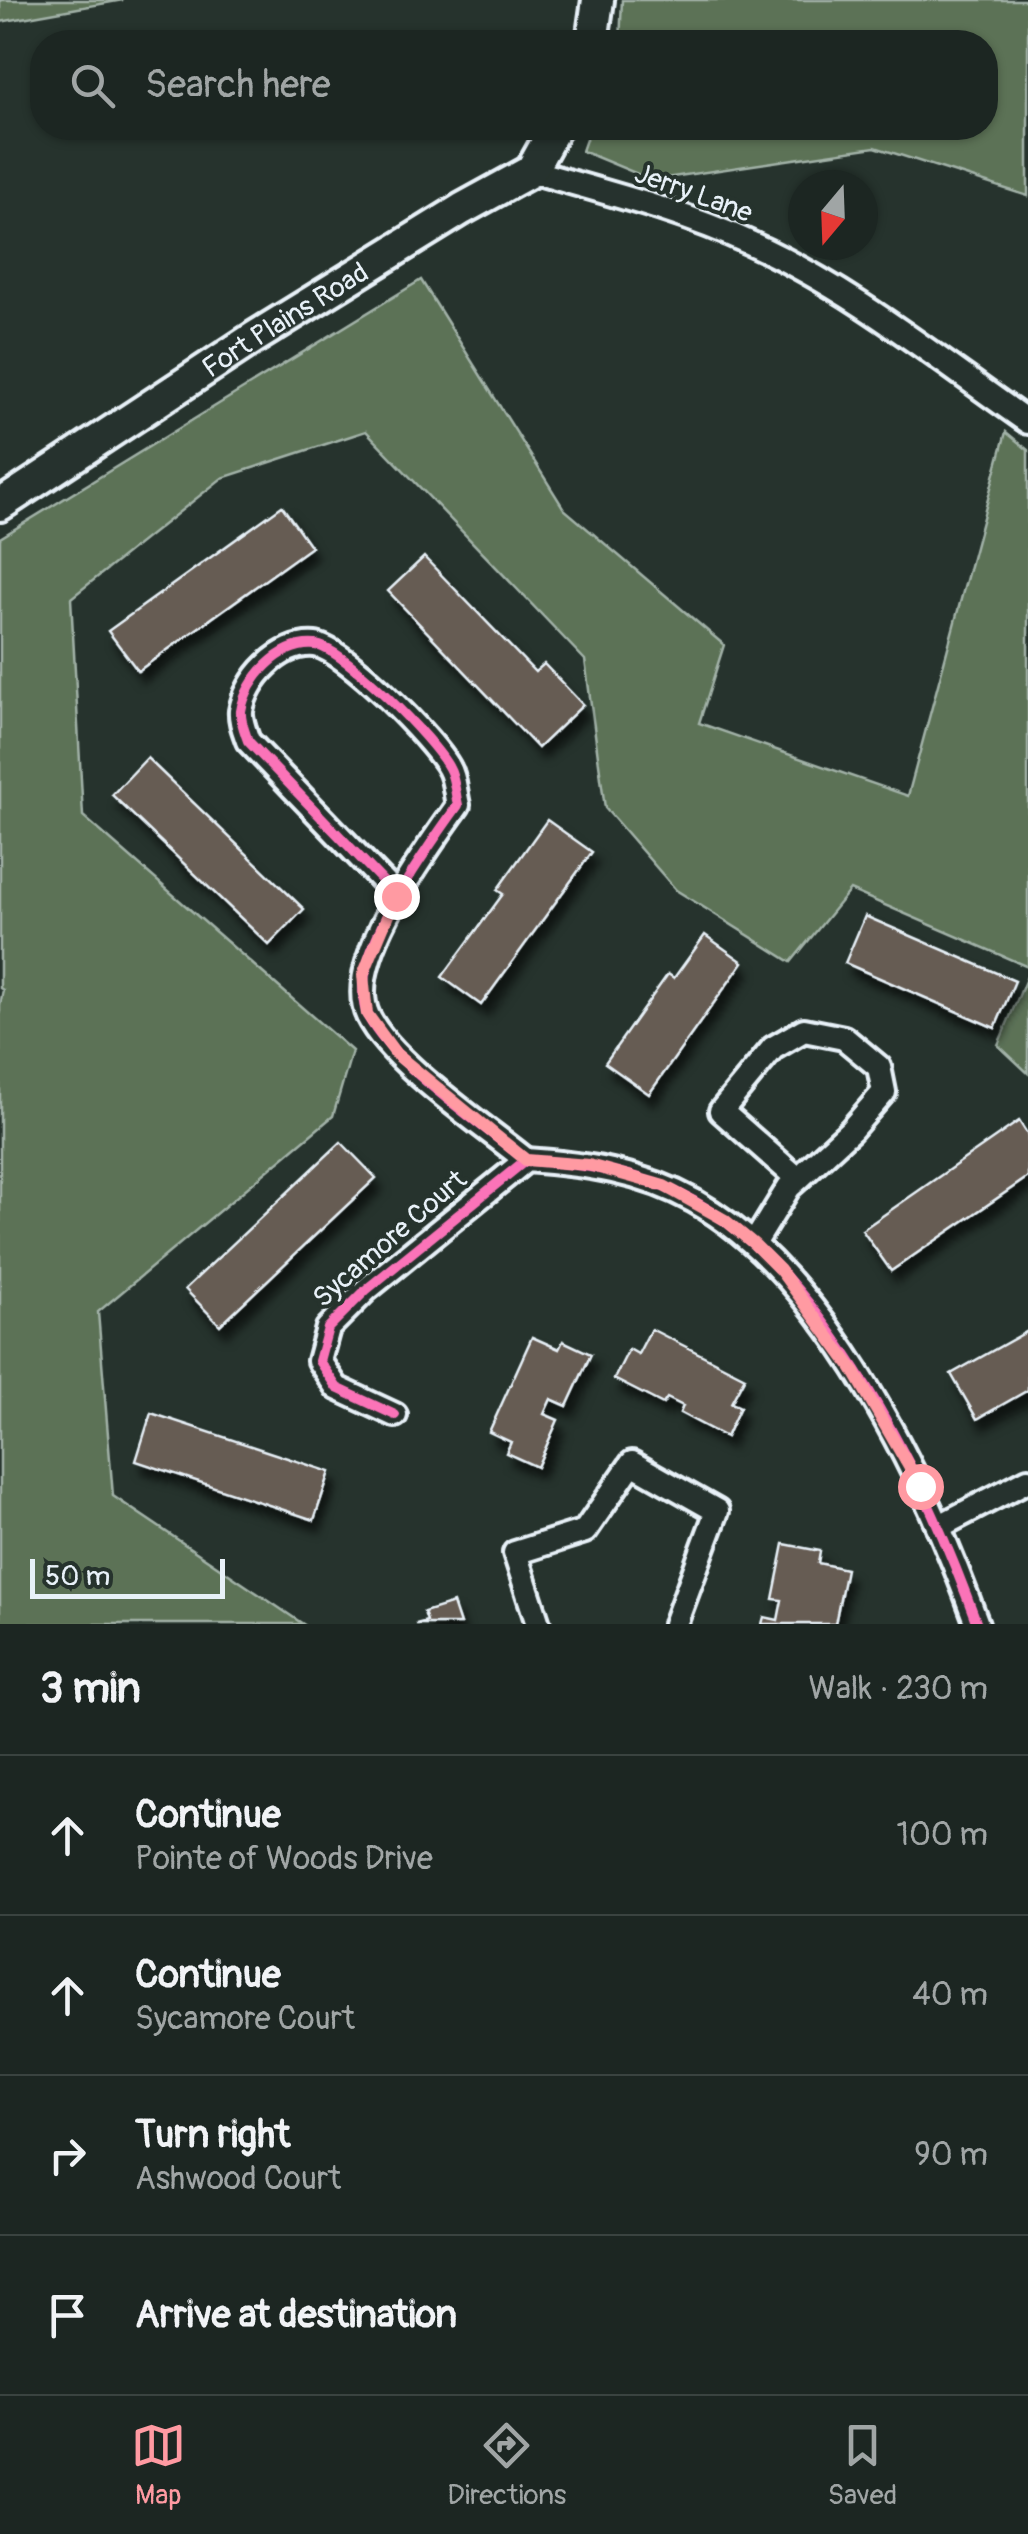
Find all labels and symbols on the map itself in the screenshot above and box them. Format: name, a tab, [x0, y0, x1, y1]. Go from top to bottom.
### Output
street label: Jerry Lane	[630, 156, 757, 231]
north arrow	[788, 170, 878, 260]
street label: Fort Plains Road	[196, 255, 375, 386]
route end	[374, 874, 420, 920]
street label: Sycamore Court	[306, 1162, 475, 1315]
route start	[898, 1464, 944, 1510]
scale bar	[30, 1554, 225, 1598]

